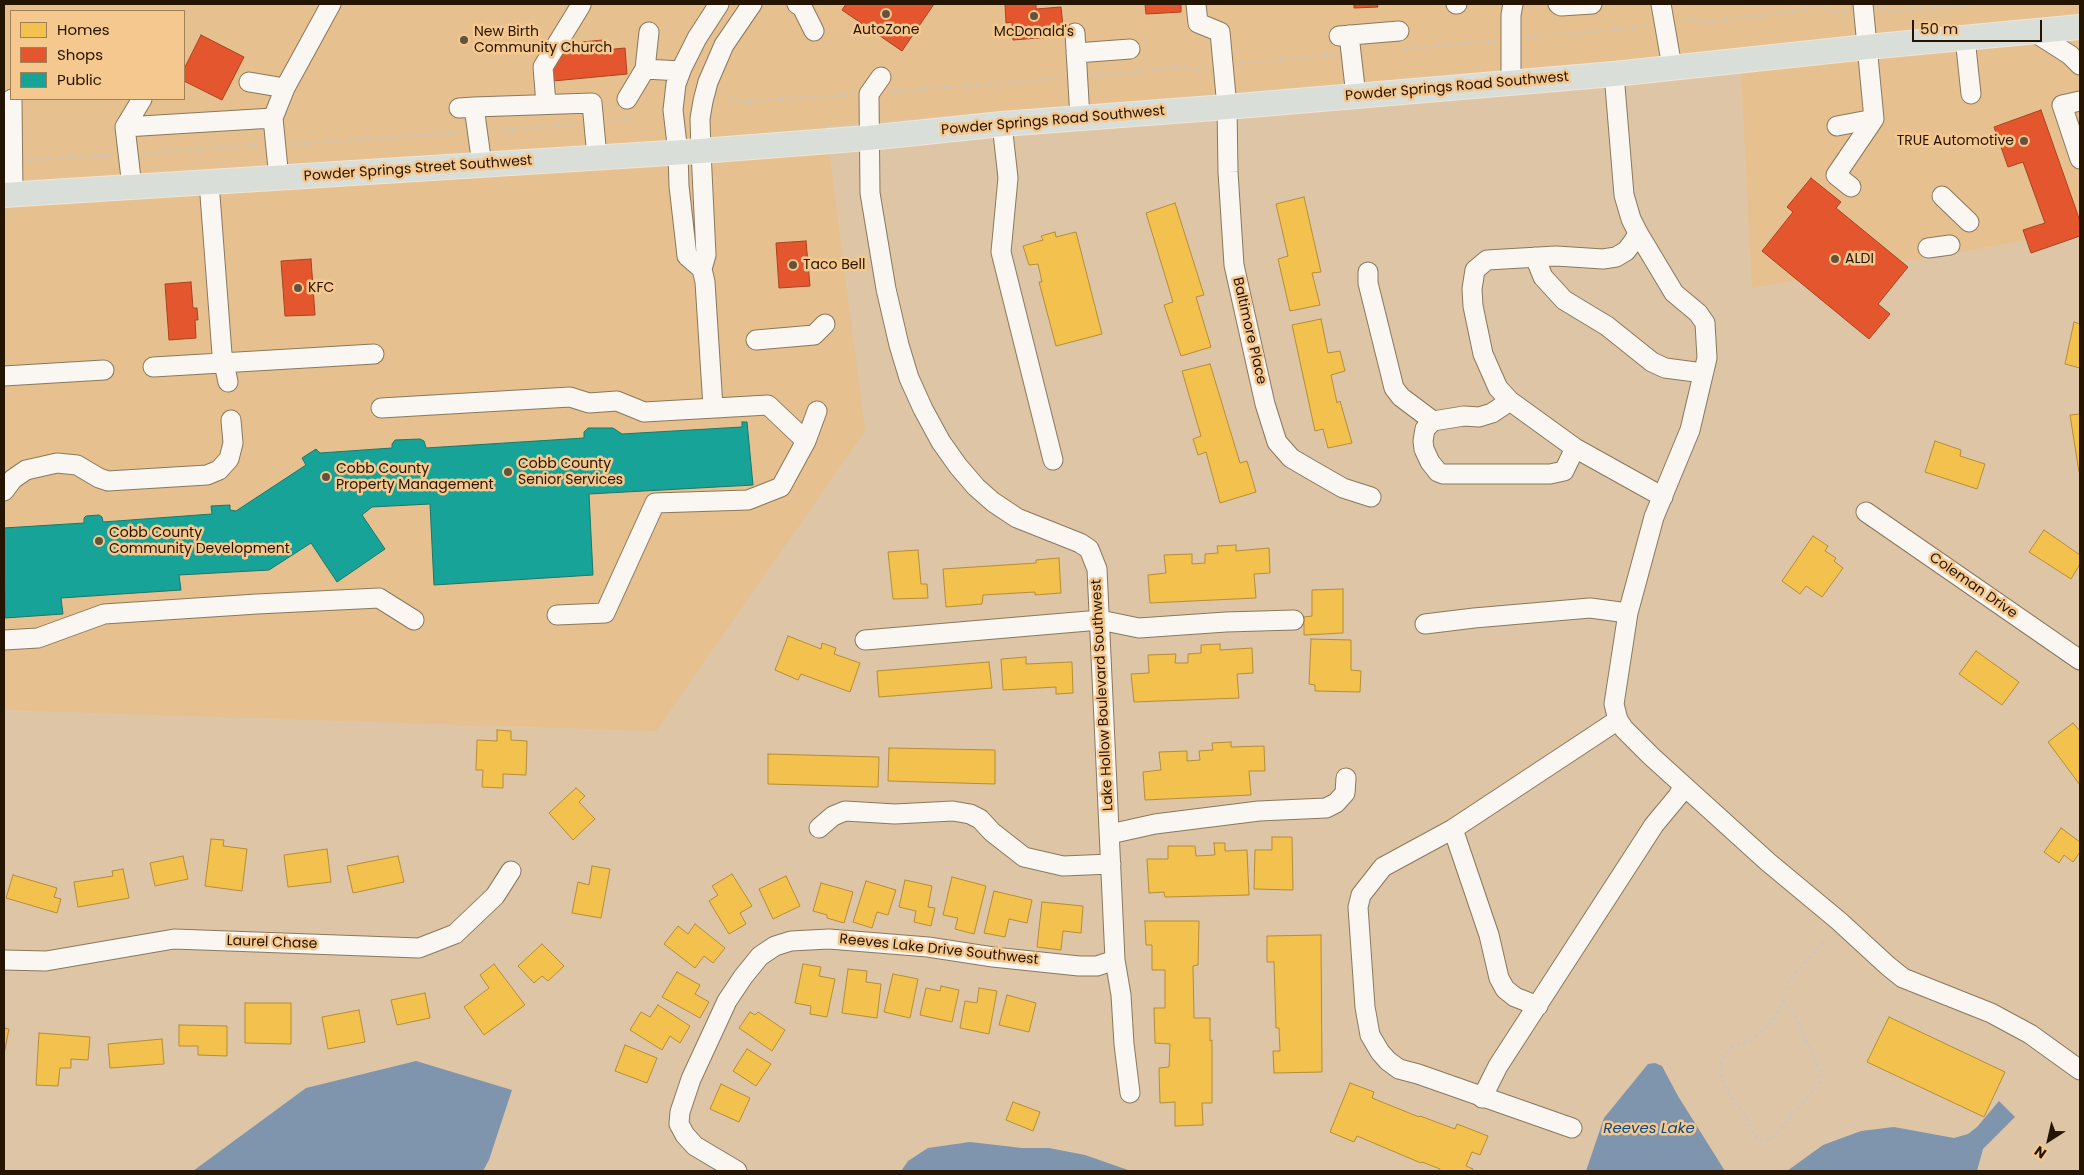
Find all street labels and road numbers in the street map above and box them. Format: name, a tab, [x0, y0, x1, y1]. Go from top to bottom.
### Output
street label: Powder Springs Road Southwest	[1345, 69, 1569, 105]
street label: Powder Springs Road Southwest	[941, 103, 1165, 139]
street label: Powder Springs Street Southwest	[303, 153, 533, 185]
street label: Baltimore Place	[1229, 276, 1269, 386]
street label: Coleman Drive	[1926, 549, 2020, 623]
street label: Lake Hollow Boulevard Southwest	[1089, 579, 1117, 811]
street label: Reeves Lake Drive Southwest	[839, 931, 1039, 969]
street label: Laurel Chase	[226, 933, 318, 953]

